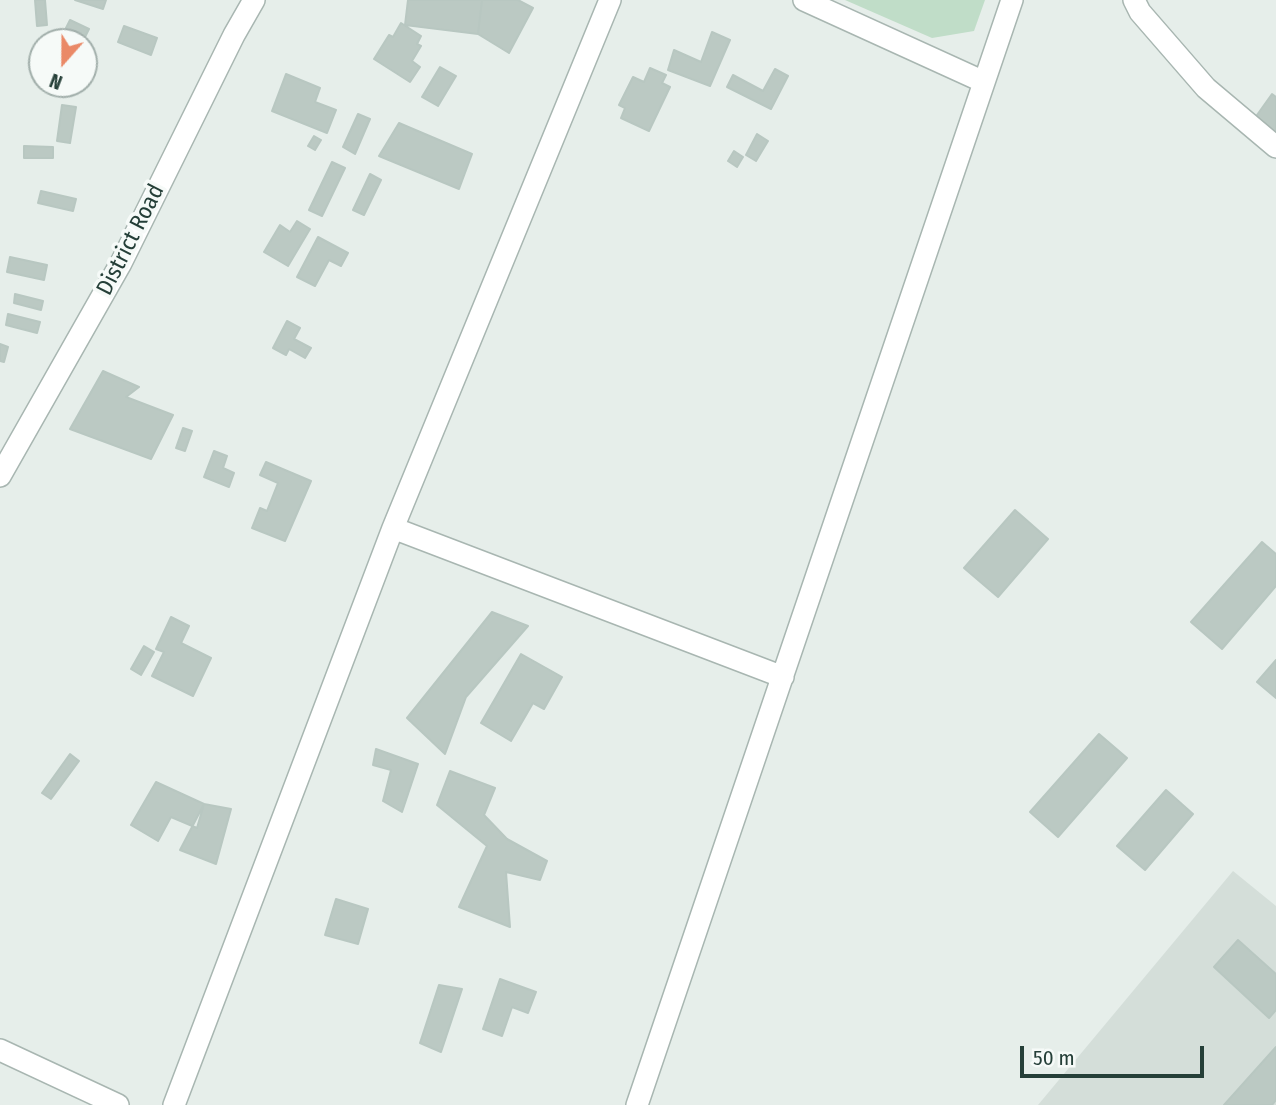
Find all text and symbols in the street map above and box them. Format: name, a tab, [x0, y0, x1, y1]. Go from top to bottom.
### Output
north arrow	[28, 28, 98, 98]
text: N	[47, 68, 65, 94]
street label: District Road	[91, 180, 171, 300]
scale bar	[1024, 1032, 1208, 1076]
text: 50 m	[1033, 1045, 1075, 1071]

